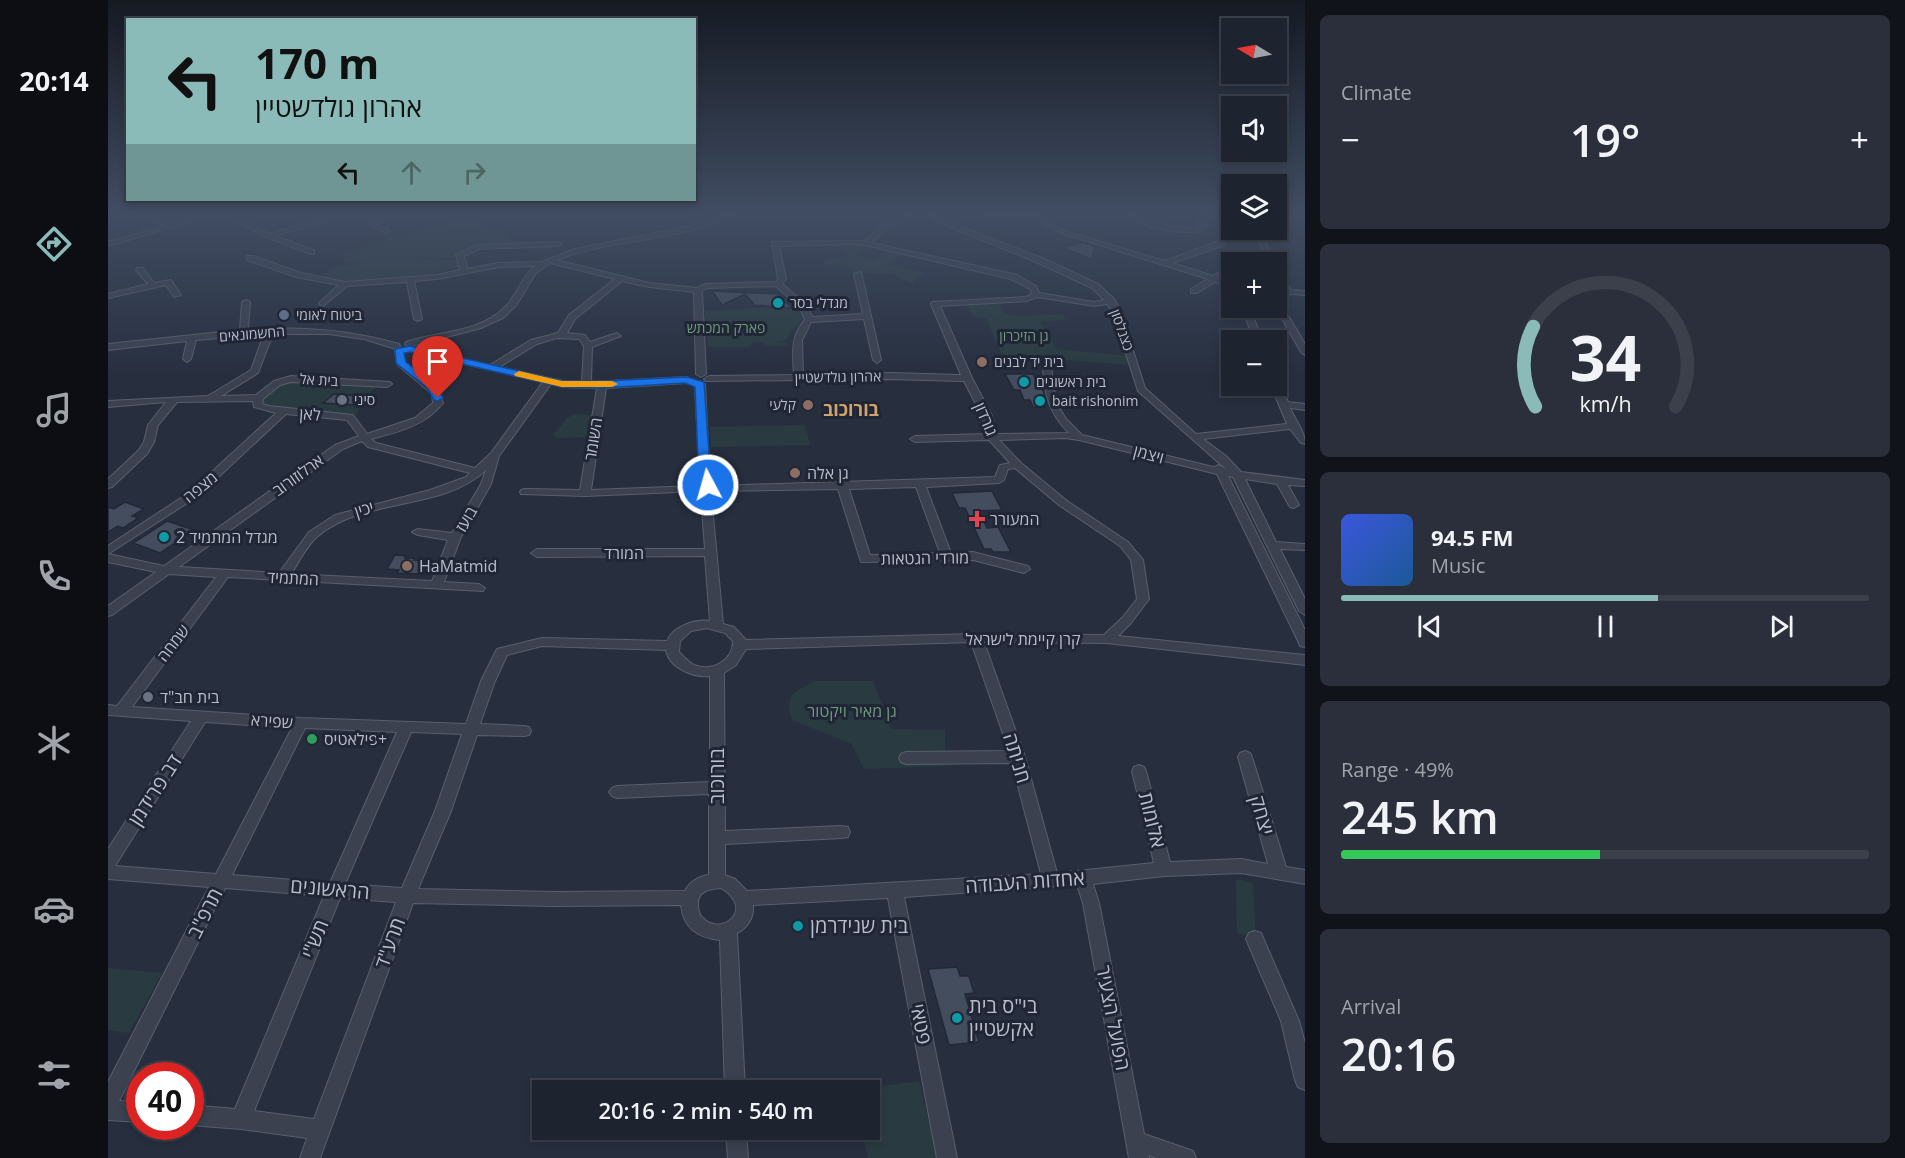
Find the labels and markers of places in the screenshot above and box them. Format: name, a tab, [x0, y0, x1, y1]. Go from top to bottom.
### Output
place label: מגדלי בסר	[790, 293, 848, 312]
marker: מגדלי בסר	[771, 296, 785, 310]
place label: ביטוח לאומי	[296, 305, 363, 324]
marker: ביטוח לאומי	[277, 308, 291, 322]
pin	[412, 336, 463, 398]
place label: בית יד לבנים	[994, 352, 1064, 371]
marker: בית יד לבנים	[975, 355, 989, 369]
place label: בית ראשונים	[1036, 372, 1107, 391]
marker: בית ראשונים	[1017, 375, 1031, 389]
place label: סיני	[354, 390, 375, 409]
place label: bait rishonim	[1052, 391, 1139, 410]
marker: סיני	[335, 393, 349, 407]
marker: bait rishonim	[1033, 394, 1047, 408]
place label: קלעי	[769, 395, 796, 414]
marker: קלעי	[801, 398, 815, 412]
place label: גן אלה	[807, 462, 849, 484]
marker: גן אלה	[788, 466, 802, 480]
place label: המעורר	[990, 508, 1039, 530]
marker: המעורר	[968, 510, 986, 528]
place label: מגדל המתמיד 2	[176, 526, 278, 548]
marker: מגדל המתמיד 2	[157, 530, 171, 544]
place label: HaMatmid	[419, 555, 497, 577]
marker: HaMatmid	[400, 559, 414, 573]
place label: בית חב"ד	[160, 686, 220, 708]
marker: בית חב"ד	[141, 690, 155, 704]
place label: פילאטיס+	[324, 728, 387, 750]
marker: פילאטיס+	[305, 732, 319, 746]
place label: בית שנידרמן	[810, 912, 909, 939]
marker: בית שנידרמן	[791, 919, 805, 933]
place label: בי"ס בית אקשטיין	[969, 992, 1038, 1042]
marker: בי"ס בית אקשטיין	[950, 1011, 964, 1025]

